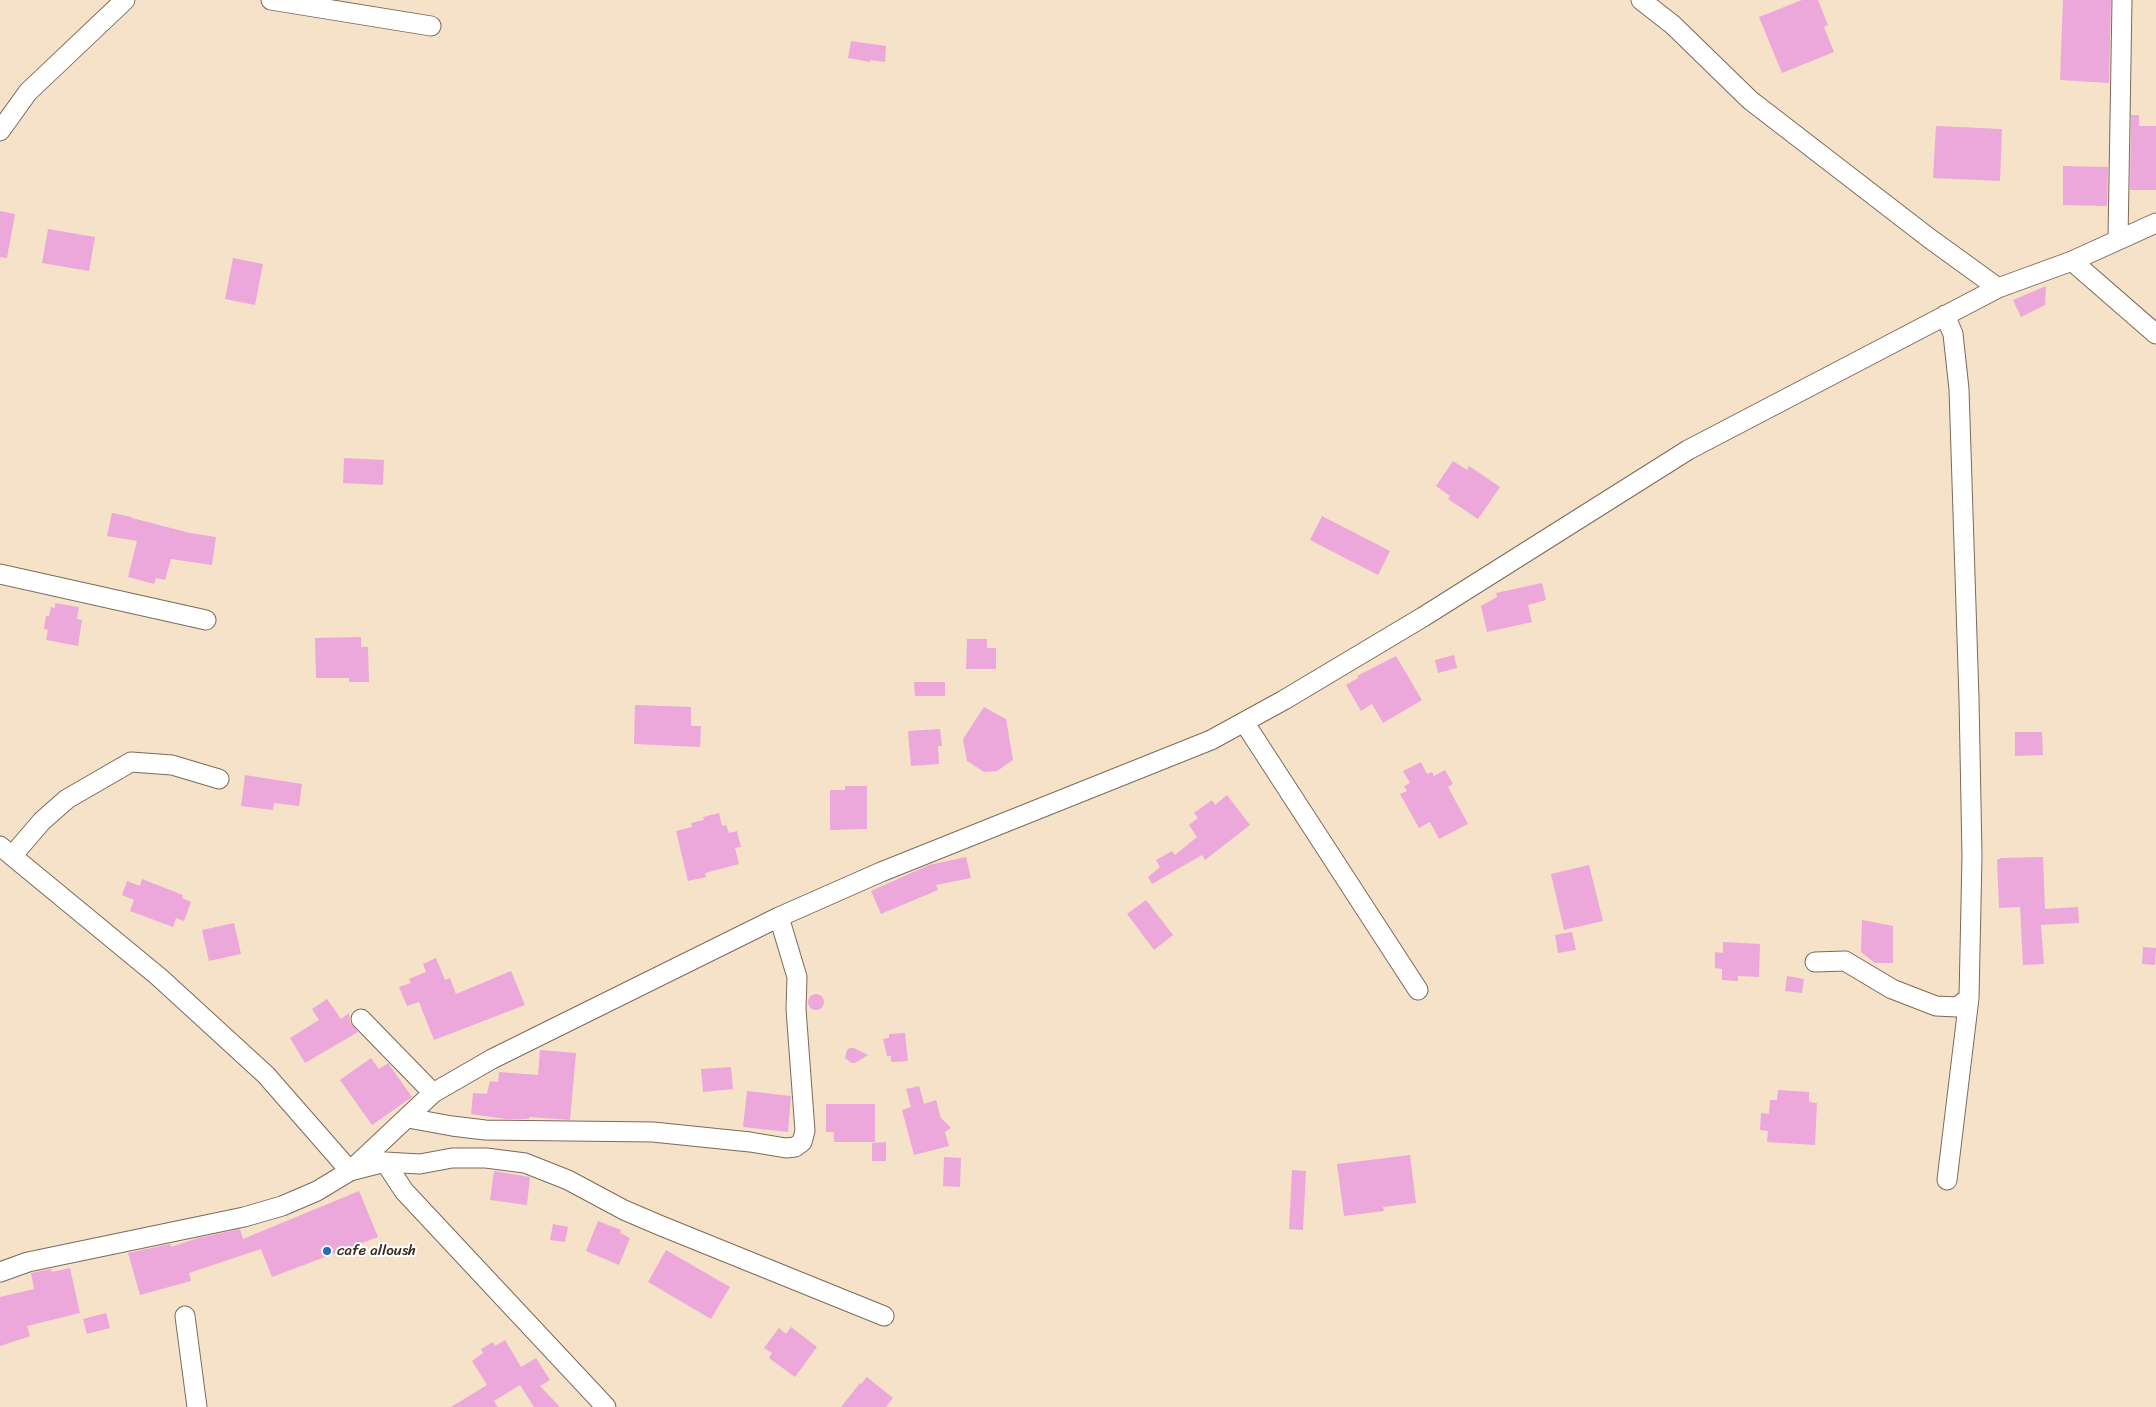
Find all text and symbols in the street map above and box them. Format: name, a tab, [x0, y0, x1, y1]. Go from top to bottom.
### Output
place label: cafe alloush	[337, 1242, 416, 1260]
marker: cafe alloush	[321, 1245, 333, 1257]

